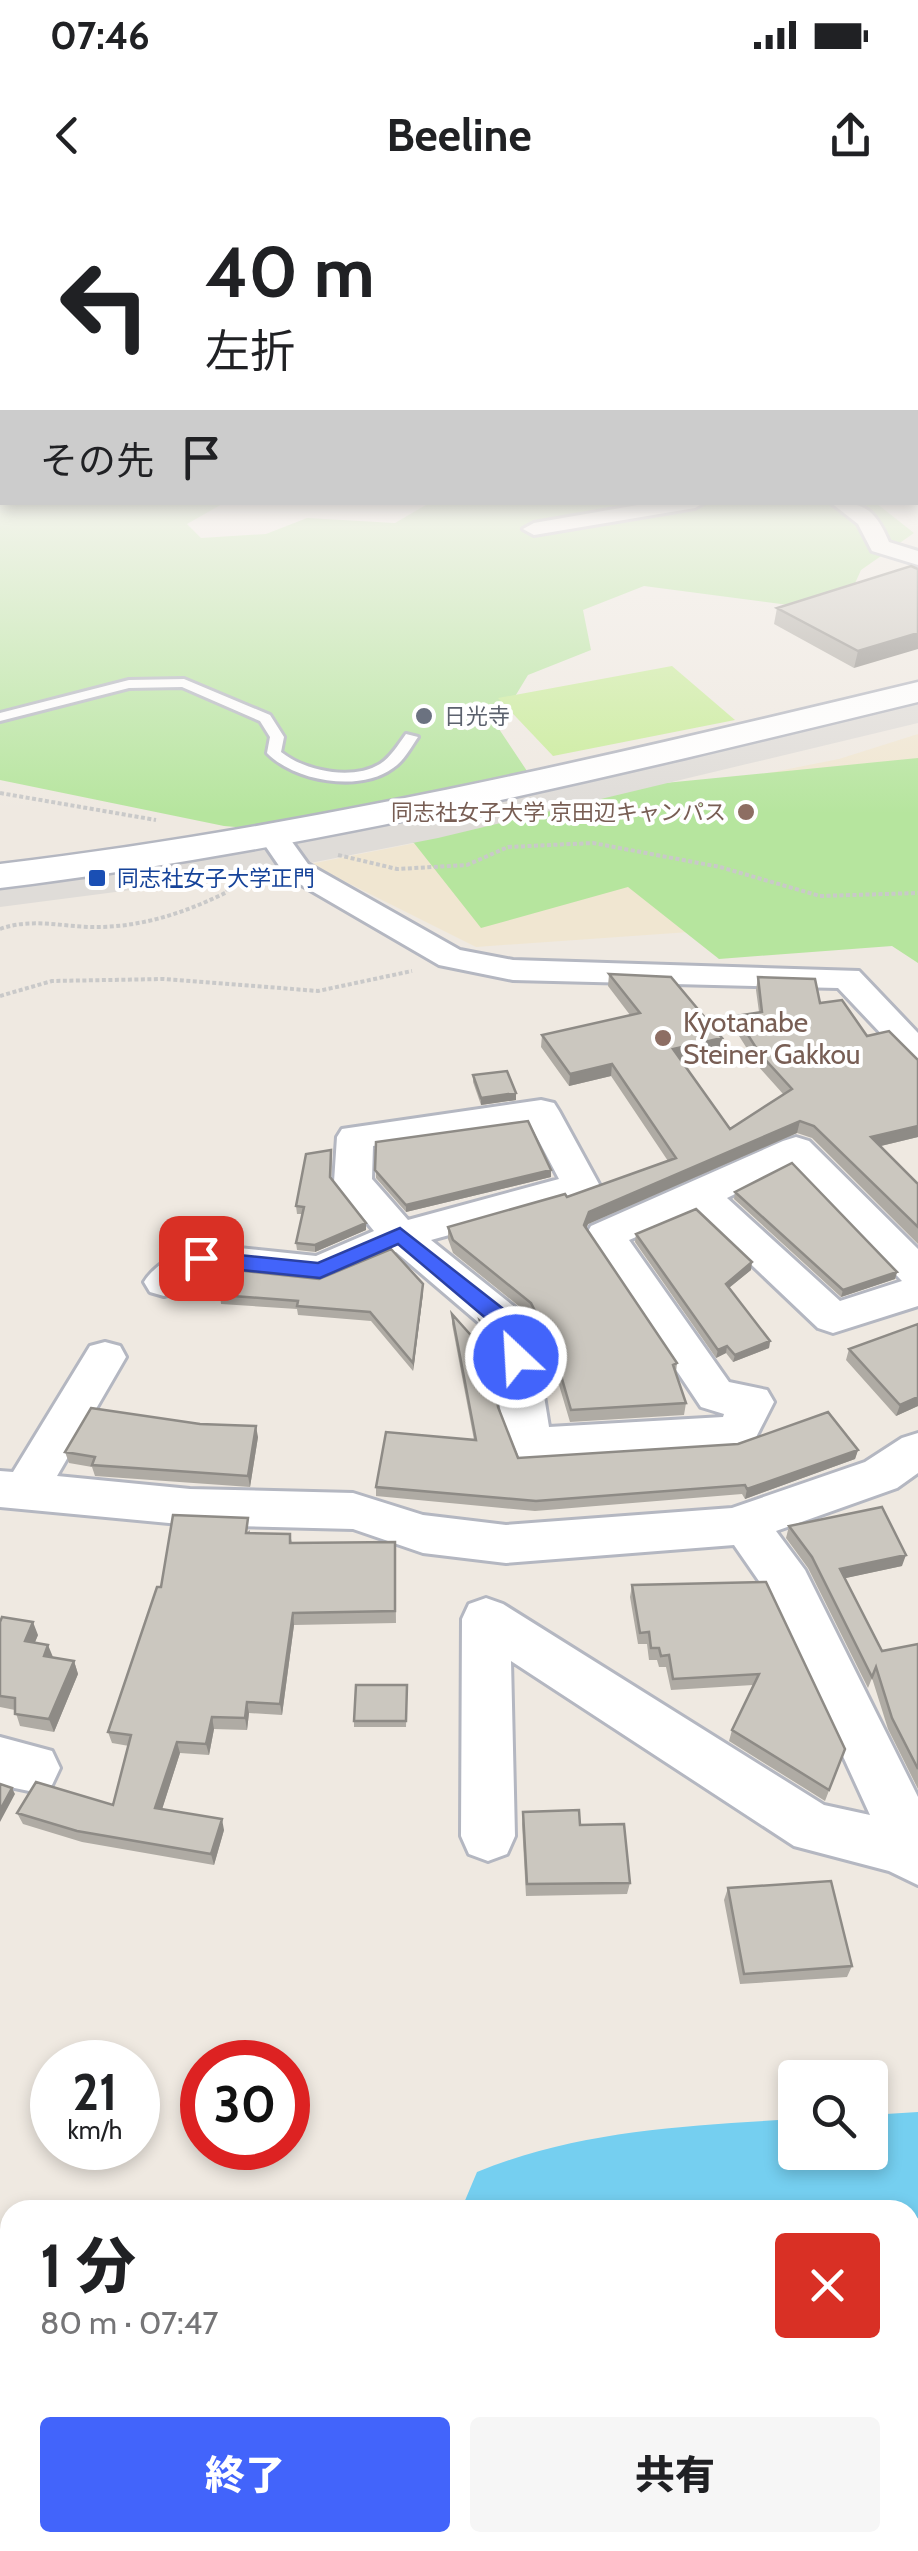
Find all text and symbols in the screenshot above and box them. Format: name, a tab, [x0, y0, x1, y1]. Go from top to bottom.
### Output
text: 07:46	[50, 12, 150, 59]
icon: back	[40, 108, 95, 163]
text: Beeline	[386, 108, 532, 162]
icon: share	[823, 108, 878, 163]
text: 40 m	[205, 229, 374, 315]
icon: left	[40, 240, 170, 370]
text: 左折	[205, 324, 295, 378]
icon: arrive	[174, 430, 229, 485]
text: その先	[40, 437, 154, 484]
place label: 日光寺	[444, 703, 510, 730]
marker: 日光寺	[413, 705, 435, 727]
place label: 同志社女子大学 京田辺キャンパス	[391, 799, 726, 826]
marker: 同志社女子大学 京田辺キャンパス	[735, 801, 757, 823]
place label: 同志社女子大学正門	[117, 865, 315, 892]
marker: 同志社女子大学正門	[86, 867, 108, 889]
place label: Kyotanabe Steiner Gakkou	[683, 1005, 860, 1071]
marker: Kyotanabe Steiner Gakkou	[652, 1027, 674, 1049]
pin	[159, 1216, 244, 1301]
icon: arrive	[174, 1231, 229, 1286]
position arrow	[464, 1305, 568, 1409]
speed limit sign: 30	[180, 2040, 310, 2170]
map controls	[778, 2060, 888, 2170]
button: search	[778, 2060, 888, 2170]
text: 21	[73, 2062, 117, 2123]
text: km/h	[68, 2115, 122, 2145]
text: 1 分	[40, 2229, 136, 2302]
button: close	[775, 2233, 880, 2338]
text: 80 m · 07:47	[40, 2303, 218, 2342]
button: 終了	[40, 2417, 450, 2532]
button: 共有	[470, 2417, 880, 2532]

